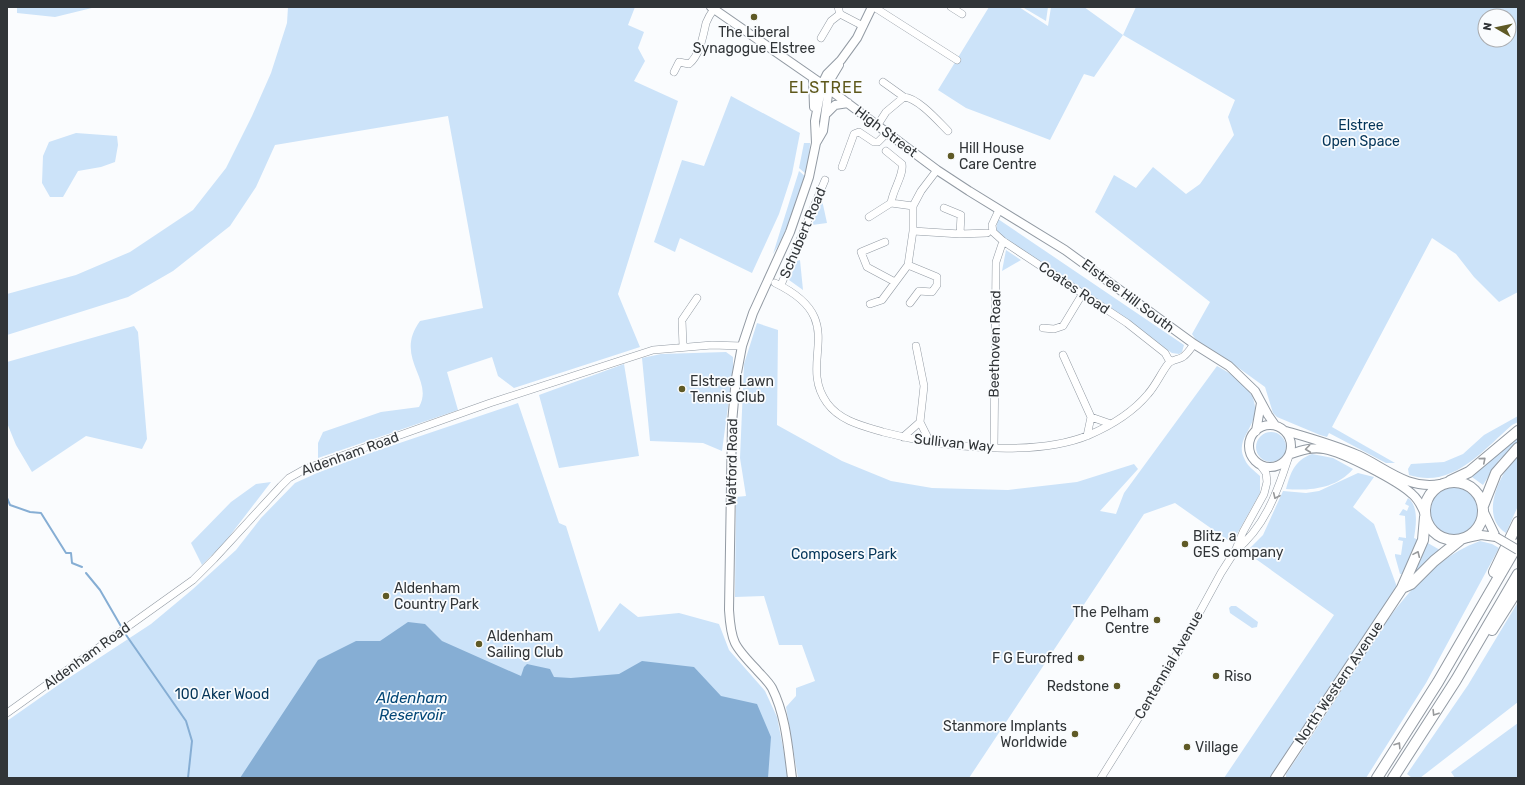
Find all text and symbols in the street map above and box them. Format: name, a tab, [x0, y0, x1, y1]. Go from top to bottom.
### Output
north arrow	[1477, 8, 1517, 48]
marker: The Liberal Synagogue Elstree	[749, 12, 759, 22]
text: N	[1481, 22, 1495, 31]
place label: The Liberal Synagogue Elstree	[693, 24, 815, 57]
district label: ELSTREE	[789, 78, 863, 97]
street label: High Street	[851, 103, 921, 161]
park label: Elstree Open Space	[1322, 117, 1400, 150]
place label: Hill House Care Centre	[959, 140, 1037, 173]
marker: Hill House Care Centre	[946, 151, 956, 161]
street label: Schubert Road	[776, 185, 830, 281]
street label: Elstree Hill South	[1078, 256, 1178, 336]
street label: Coates Road	[1035, 258, 1113, 318]
street label: Beethoven Road	[986, 290, 1004, 398]
place label: Elstree Lawn Tennis Club	[690, 373, 774, 406]
marker: Elstree Lawn Tennis Club	[677, 384, 687, 394]
street label: Watford Road	[723, 418, 741, 506]
street label: Aldenham Road	[299, 428, 401, 480]
street label: Sullivan Way	[913, 430, 995, 456]
one-way arrow	[1305, 445, 1311, 454]
one-way arrow	[1478, 458, 1486, 465]
one-way arrow	[1273, 492, 1281, 500]
place label: Blitz, a GES company	[1193, 528, 1284, 561]
marker: Blitz, a GES company	[1180, 539, 1190, 549]
park label: Composers Park	[791, 546, 898, 563]
one-way arrow	[1412, 550, 1420, 558]
place label: Aldenham Country Park	[394, 580, 480, 613]
marker: Aldenham Country Park	[381, 591, 391, 601]
place label: The Pelham Centre	[1073, 604, 1149, 637]
street label: Centennial Avenue	[1131, 608, 1207, 722]
marker: The Pelham Centre	[1152, 615, 1162, 625]
street label: North Western Avenue	[1291, 618, 1387, 748]
street label: Aldenham Road	[40, 619, 134, 693]
place label: Aldenham Sailing Club	[487, 628, 563, 661]
marker: Aldenham Sailing Club	[474, 639, 484, 649]
place label: F G Eurofred	[992, 650, 1073, 667]
marker: F G Eurofred	[1076, 653, 1086, 663]
place label: Riso	[1224, 668, 1252, 685]
marker: Riso	[1211, 671, 1221, 681]
place label: Redstone	[1047, 678, 1109, 695]
marker: Redstone	[1112, 681, 1122, 691]
park label: 100 Aker Wood	[175, 686, 269, 703]
water label: Aldenham Reservoir	[375, 689, 448, 724]
one-way arrow	[1432, 709, 1440, 716]
place label: Stanmore Implants Worldwide	[943, 718, 1067, 751]
marker: Stanmore Implants Worldwide	[1070, 729, 1080, 739]
place label: Village	[1195, 739, 1238, 756]
marker: Village	[1182, 742, 1192, 752]
one-way arrow	[1393, 742, 1401, 749]

